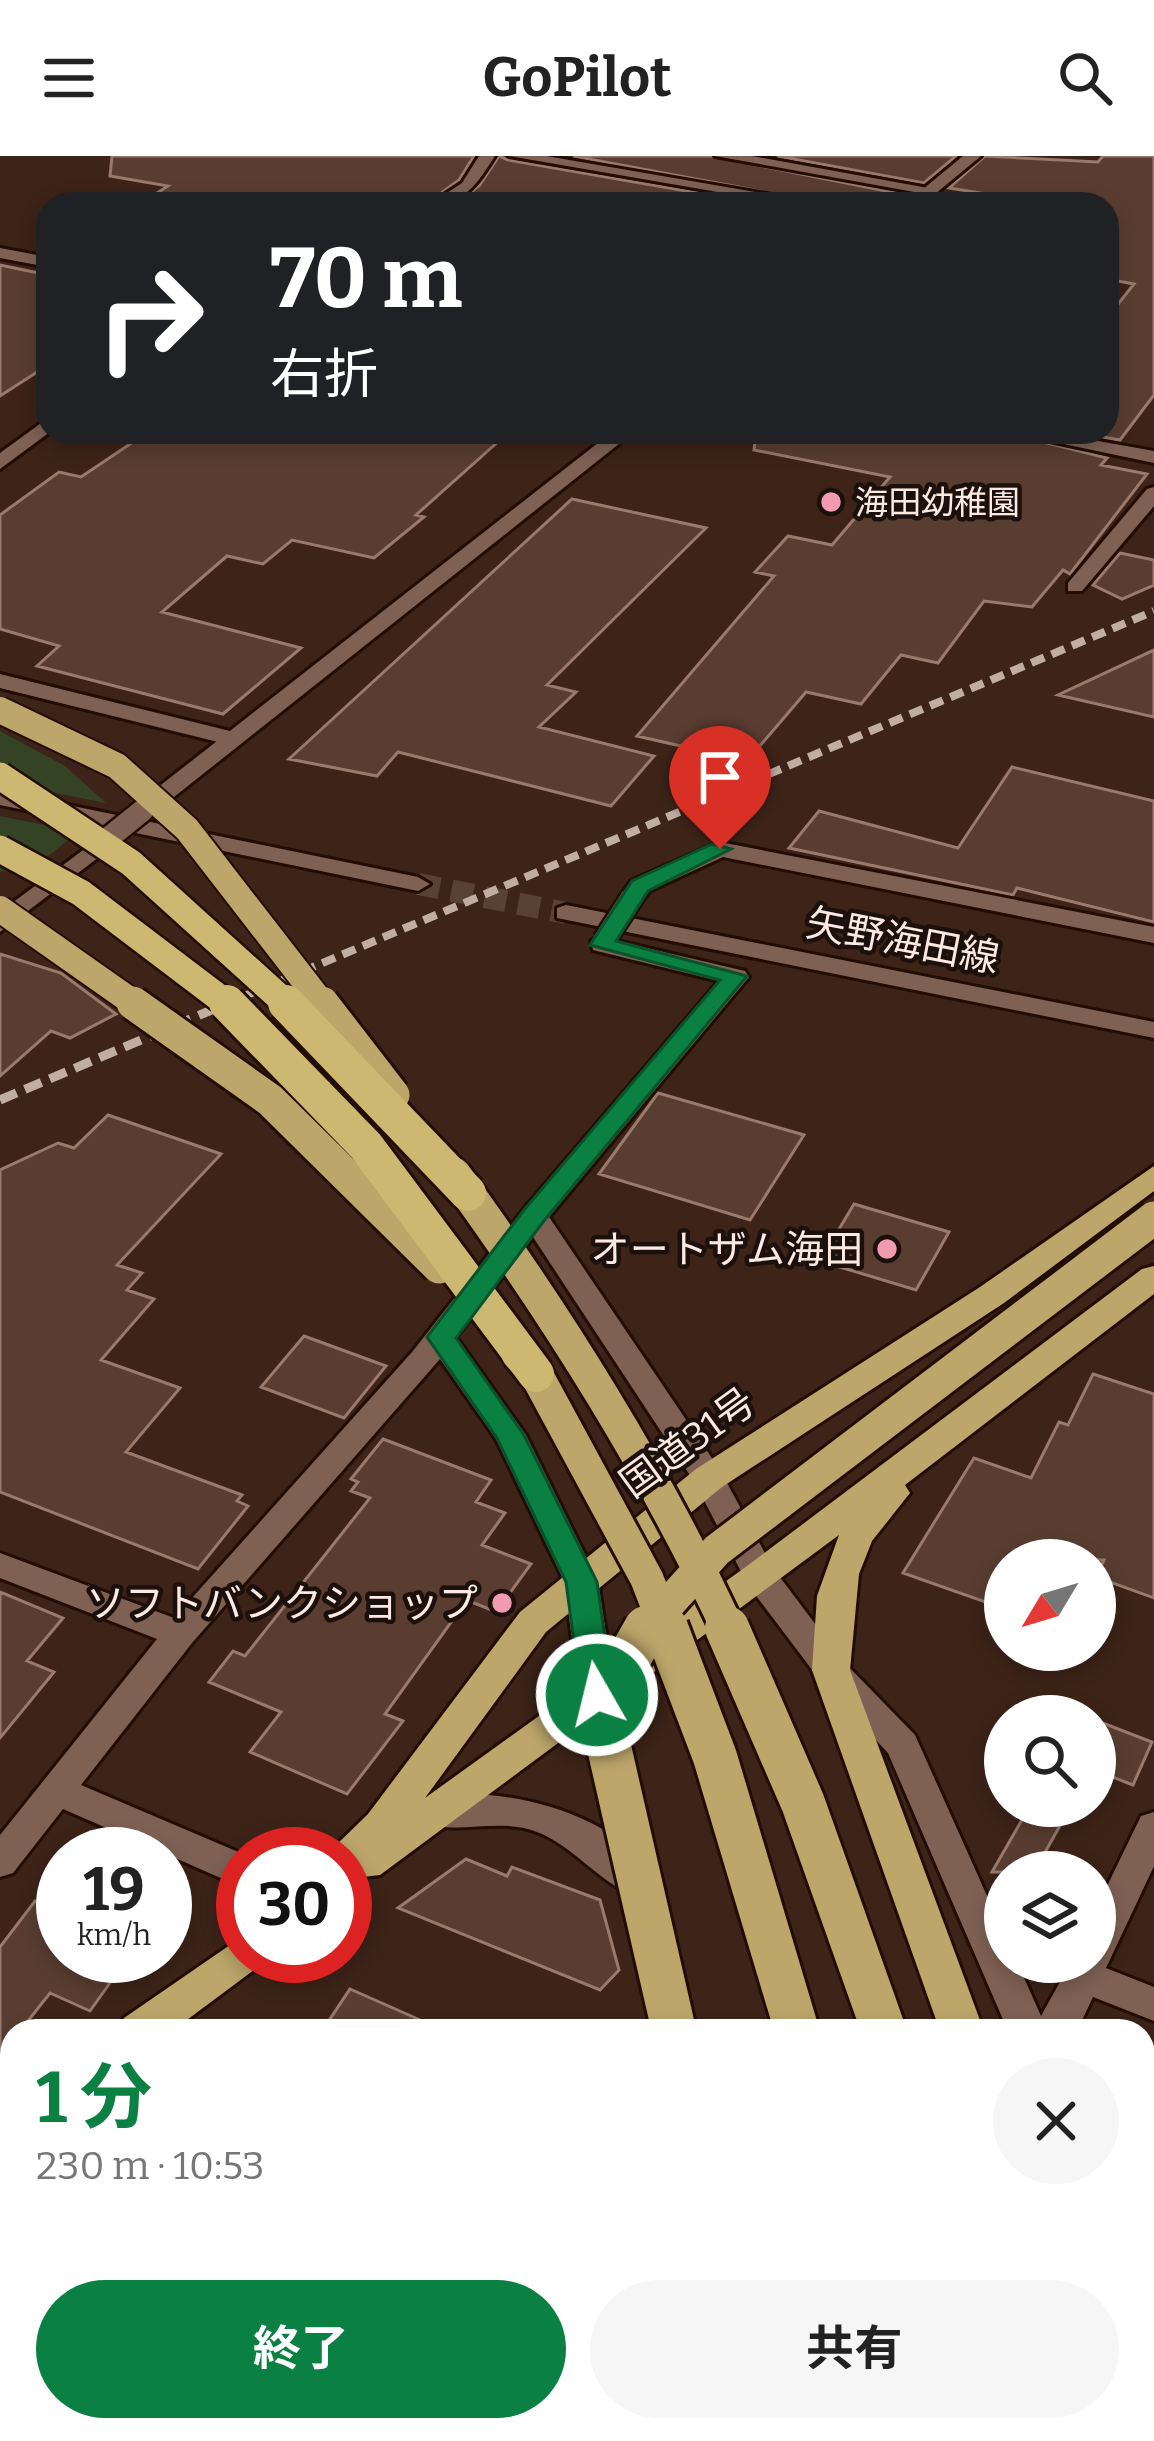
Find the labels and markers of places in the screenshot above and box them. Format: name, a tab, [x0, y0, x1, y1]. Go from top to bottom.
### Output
place label: 海田幼稚園	[855, 483, 1020, 523]
marker: 海田幼稚園	[818, 489, 844, 515]
pin	[669, 726, 771, 849]
place label: オートザム海田	[591, 1227, 863, 1273]
marker: オートザム海田	[874, 1236, 900, 1262]
place label: ソフトバンクショップ	[86, 1581, 478, 1627]
marker: ソフトバンクショップ	[489, 1590, 515, 1616]

